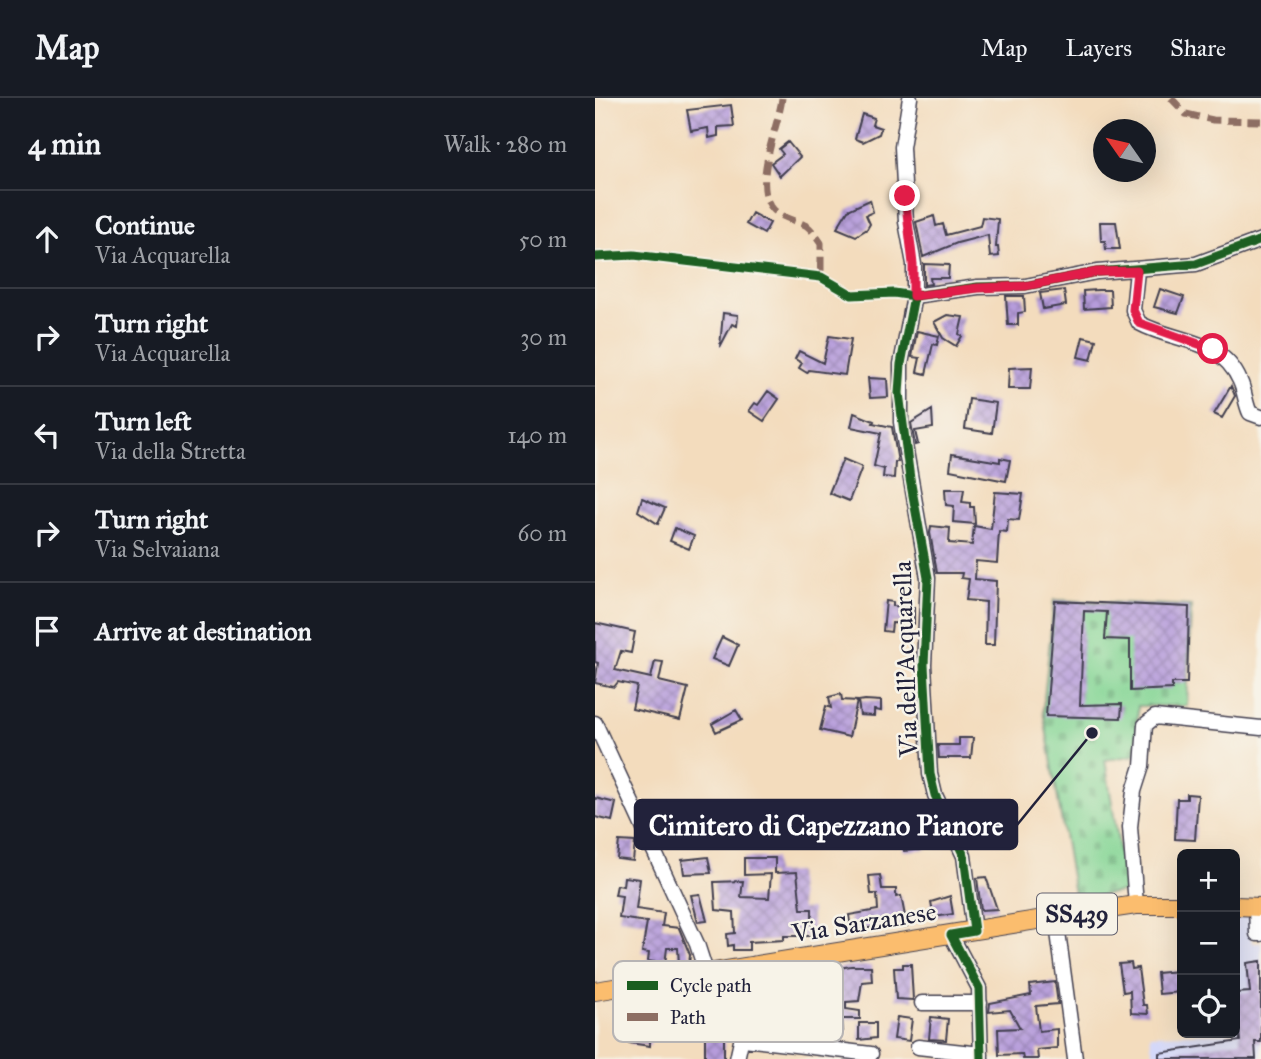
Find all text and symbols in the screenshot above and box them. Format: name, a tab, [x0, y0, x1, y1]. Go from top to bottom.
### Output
text: Map	[35, 28, 99, 68]
text: Map	[981, 33, 1028, 63]
text: Layers	[1066, 33, 1132, 63]
text: Share	[1170, 33, 1226, 63]
north arrow	[1093, 119, 1156, 182]
text: 4 min	[28, 126, 101, 162]
text: Walk · 280 m	[443, 130, 567, 158]
route end	[889, 180, 920, 211]
text: Continue	[95, 209, 195, 241]
icon: ahead	[28, 220, 66, 258]
text: 50 m	[519, 225, 567, 253]
text: Via Acquarella	[95, 241, 230, 269]
text: Turn right	[95, 307, 208, 339]
icon: right	[28, 318, 66, 356]
text: 30 m	[520, 323, 567, 351]
route start	[1197, 333, 1228, 364]
text: Via Acquarella	[95, 339, 230, 367]
text: Turn left	[95, 405, 191, 437]
icon: left	[28, 416, 66, 454]
text: 140 m	[507, 421, 567, 449]
text: Via della Stretta	[95, 437, 246, 465]
text: Turn right	[95, 503, 208, 535]
icon: right	[28, 514, 66, 552]
text: 60 m	[518, 519, 567, 547]
text: Via Selvaiana	[95, 535, 220, 563]
street label: Via dell'Acquarella	[886, 560, 924, 759]
icon: arrive	[28, 612, 66, 650]
text: Arrive at destination	[95, 615, 312, 647]
callout: Cimitero di Capezzano Pianore	[635, 800, 1017, 849]
text: Cimitero di Capezzano Pianore	[649, 808, 1004, 843]
map controls	[1177, 849, 1240, 1038]
button: +	[1177, 849, 1240, 912]
road number: SS439	[1037, 894, 1117, 934]
street label: Via Sarzanese	[789, 895, 939, 949]
button: −	[1177, 912, 1240, 975]
legend	[613, 961, 843, 1042]
text: Cycle path	[670, 974, 752, 997]
button: locate	[1177, 975, 1240, 1038]
text: Path	[670, 1006, 706, 1029]

